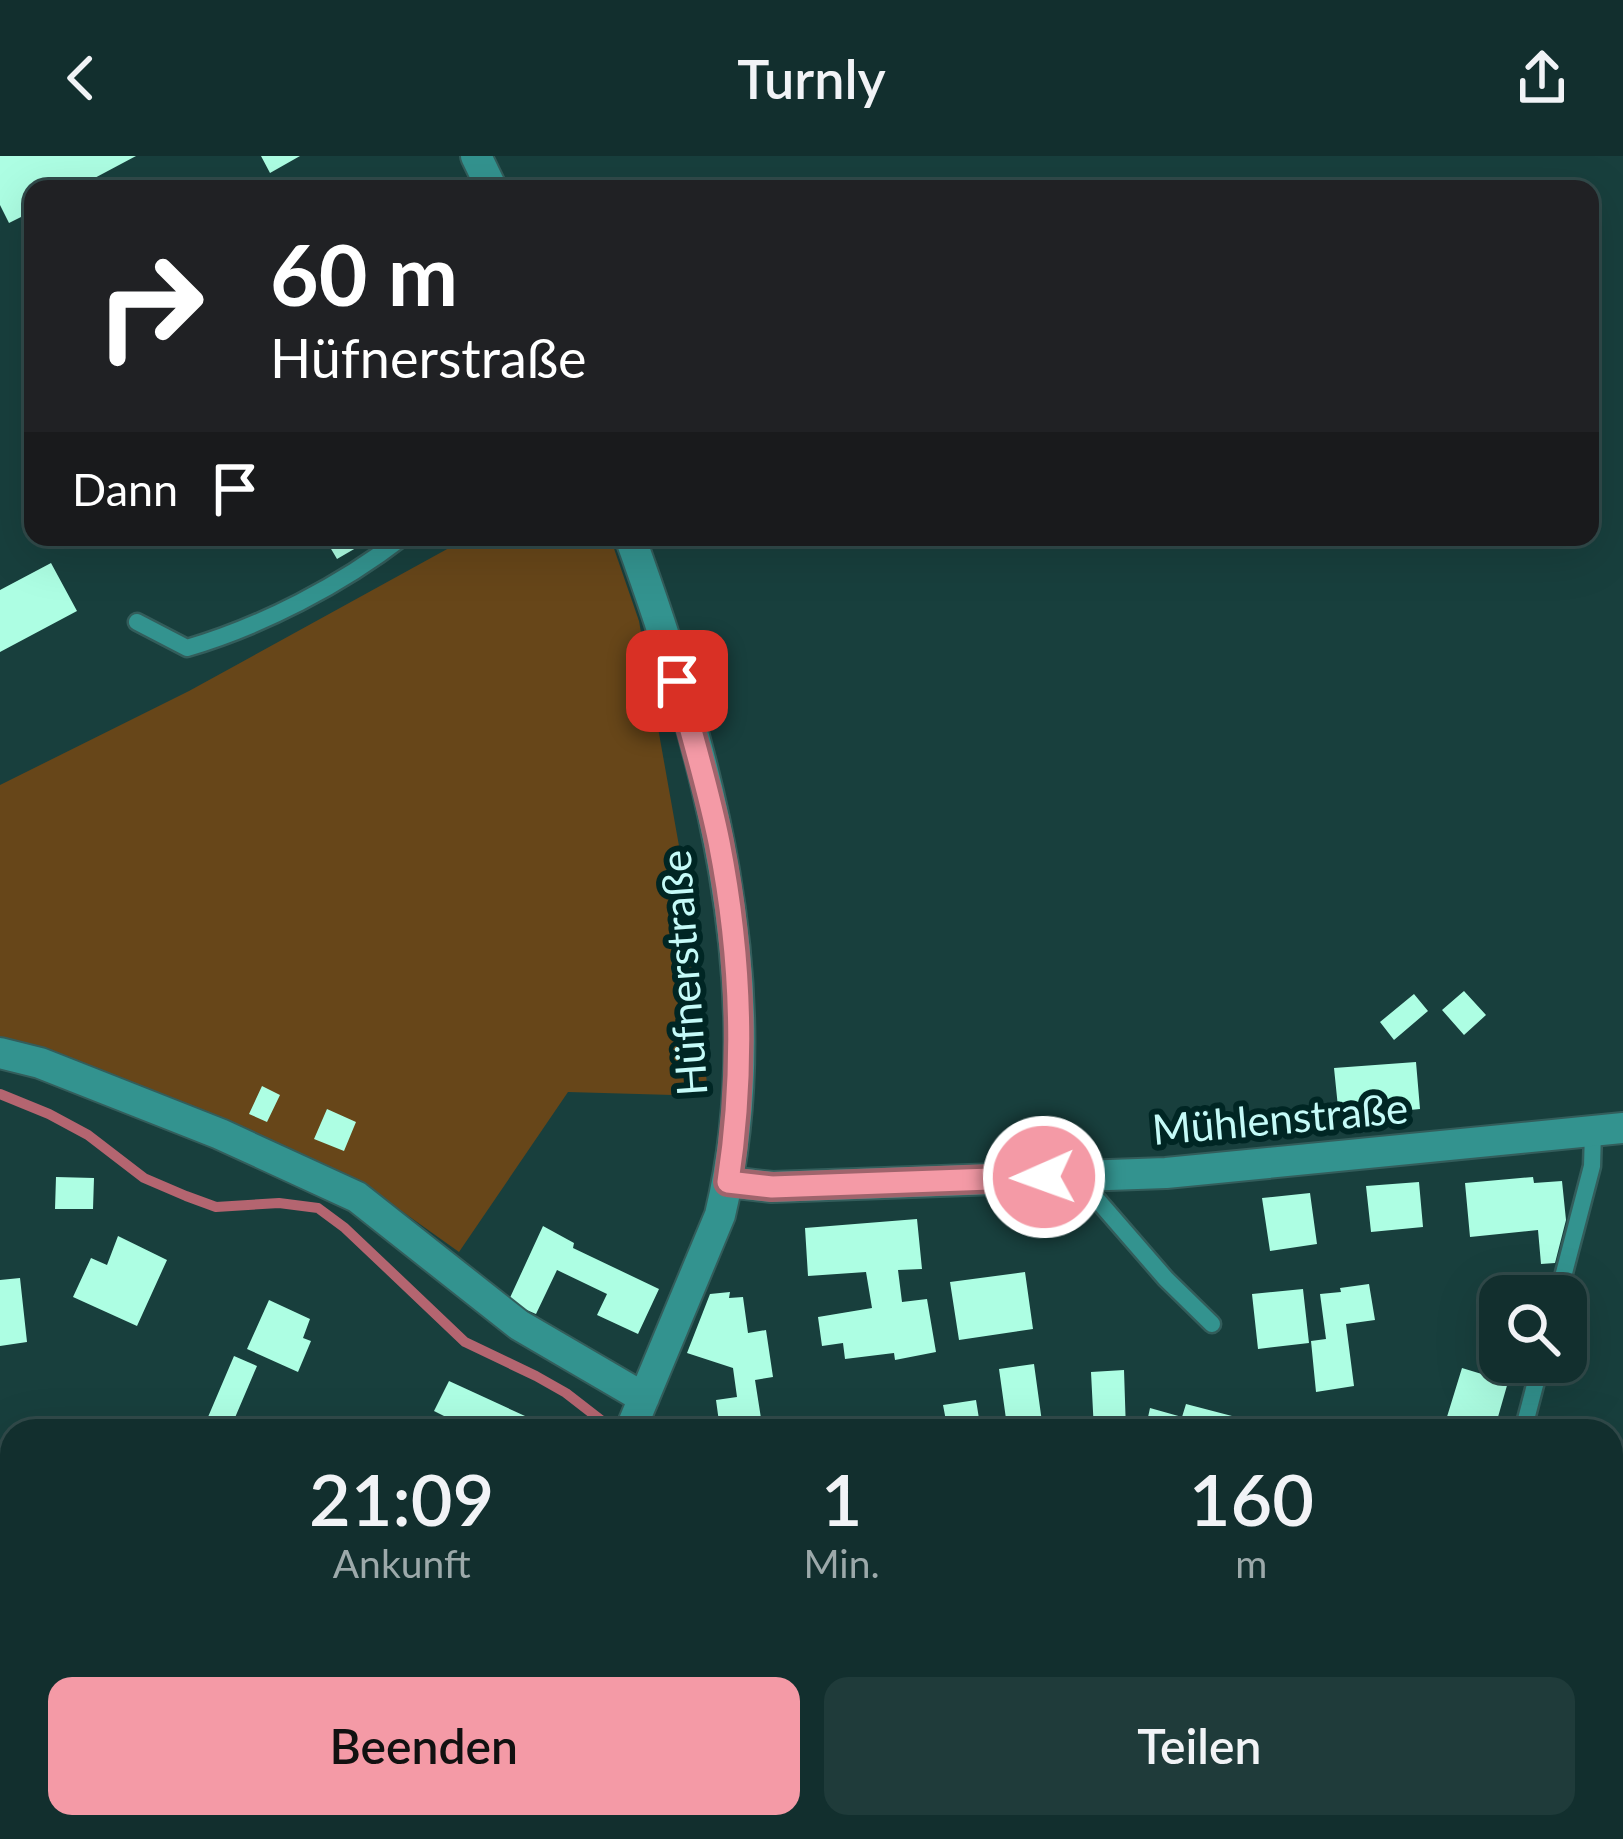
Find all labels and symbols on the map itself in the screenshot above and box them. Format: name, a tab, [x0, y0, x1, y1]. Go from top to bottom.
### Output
pin	[626, 630, 728, 732]
street label: Hüfnerstraße	[649, 849, 717, 1098]
street label: Mühlenstraße	[1150, 1082, 1410, 1154]
position arrow	[981, 1114, 1107, 1240]

